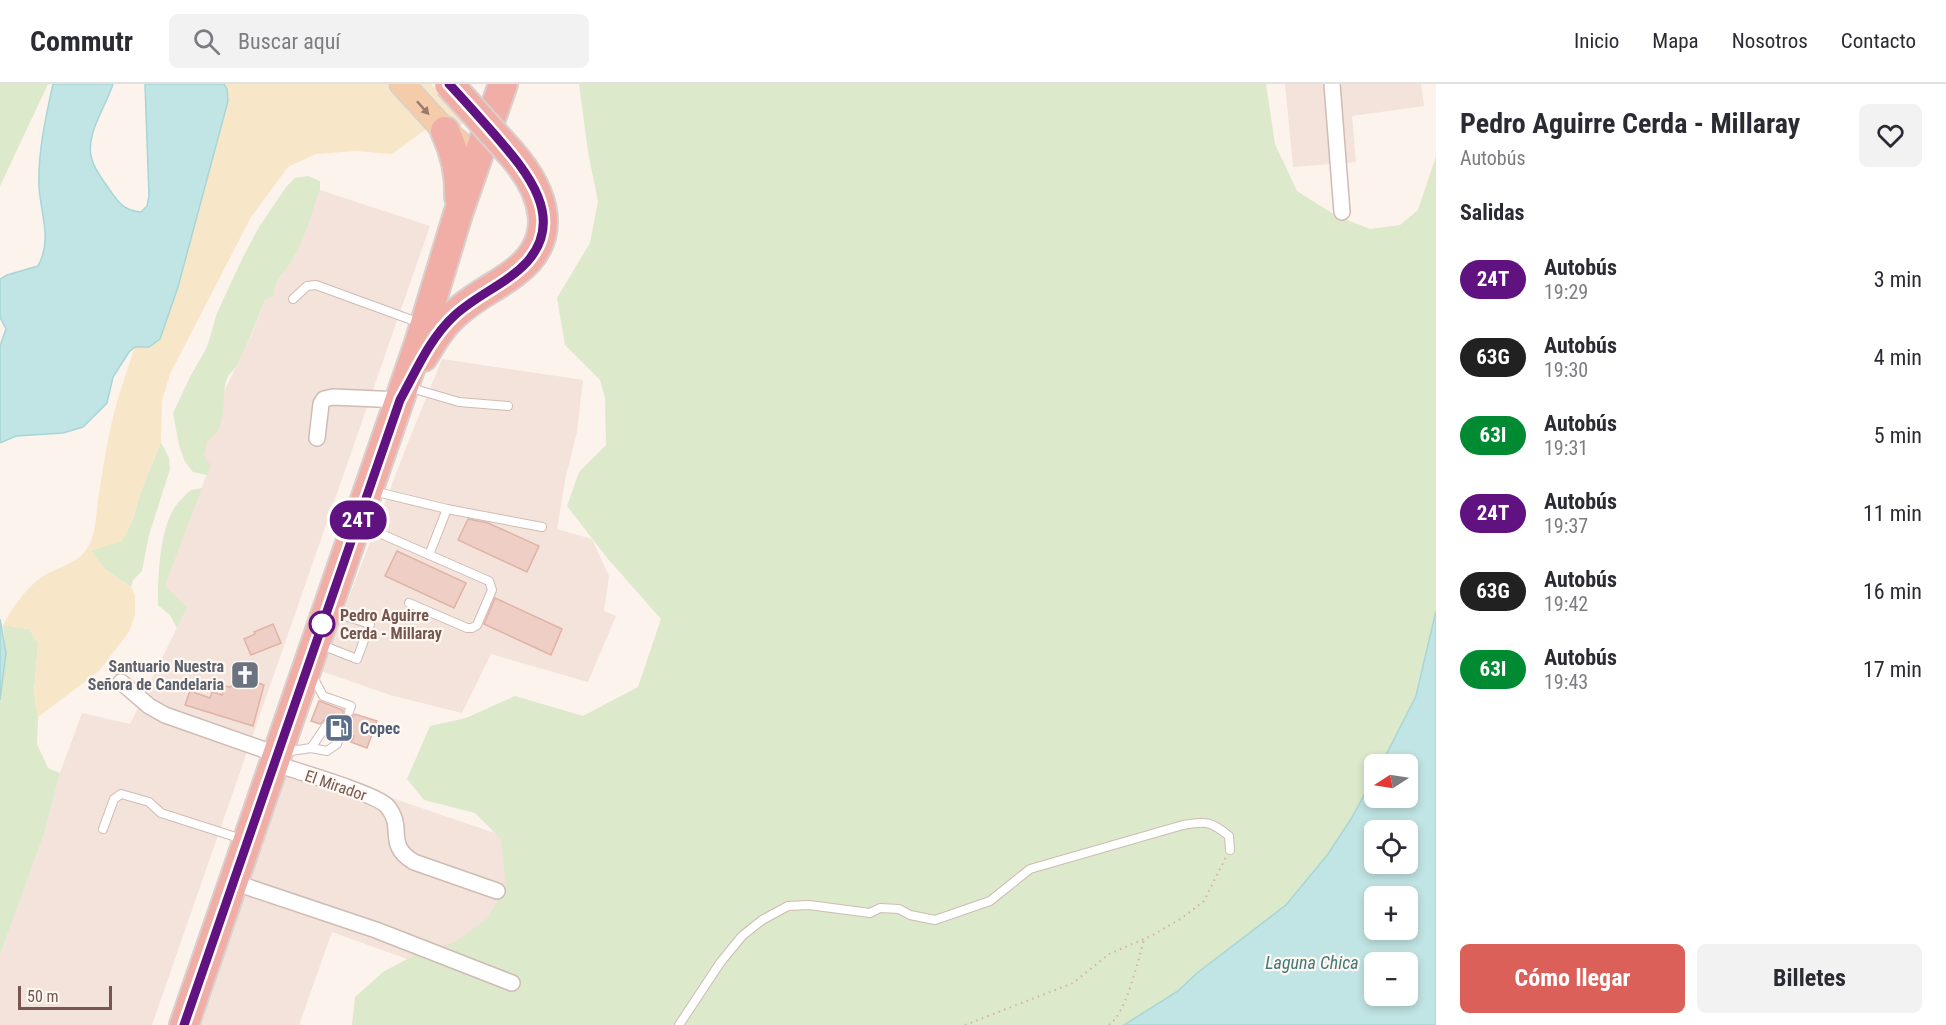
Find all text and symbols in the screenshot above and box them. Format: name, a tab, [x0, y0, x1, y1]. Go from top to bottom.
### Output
search box	[169, 14, 589, 68]
text: Commutr	[30, 25, 133, 58]
icon: search	[190, 25, 223, 58]
text: Buscar aquí	[238, 29, 341, 54]
text: Inicio	[1574, 29, 1619, 53]
text: Mapa	[1652, 29, 1699, 53]
text: Nosotros	[1732, 29, 1808, 53]
text: Contacto	[1841, 29, 1916, 53]
one-way arrow	[416, 100, 429, 115]
button: heart	[1859, 104, 1922, 167]
text: Pedro Aguirre Cerda - Millaray	[1460, 107, 1800, 140]
text: Autobús	[1460, 146, 1526, 170]
text: Salidas	[1460, 200, 1525, 225]
text: Autobús	[1544, 255, 1617, 280]
text: 24T	[1477, 267, 1509, 291]
text: 3 min	[1874, 267, 1922, 292]
text: 19:29	[1544, 280, 1588, 304]
text: Autobús	[1544, 333, 1617, 358]
text: 63G	[1476, 345, 1510, 369]
text: 4 min	[1874, 345, 1922, 370]
text: 19:30	[1544, 358, 1588, 382]
text: Autobús	[1544, 411, 1617, 436]
text: 63I	[1480, 423, 1506, 447]
text: 5 min	[1874, 423, 1922, 448]
text: 19:31	[1544, 436, 1588, 460]
text: Autobús	[1544, 489, 1617, 514]
line badge: 24T	[324, 500, 392, 540]
text: 24T	[1477, 501, 1509, 525]
text: 11 min	[1863, 501, 1922, 526]
text: 24T	[342, 508, 374, 532]
text: 19:37	[1544, 514, 1588, 538]
text: Autobús	[1544, 567, 1617, 592]
text: 63G	[1476, 579, 1510, 603]
text: 16 min	[1863, 579, 1922, 604]
text: 19:42	[1544, 592, 1588, 616]
place label: Pedro Aguirre Cerda - Millaray	[340, 606, 442, 643]
marker: Pedro Aguirre Cerda - Millaray	[309, 611, 335, 637]
text: Autobús	[1544, 645, 1617, 670]
place label: Santuario Nuestra Señora de Candelaria	[88, 657, 224, 694]
text: 63I	[1480, 657, 1506, 681]
text: 17 min	[1863, 657, 1922, 682]
church icon: Santuario Nuestra Señora de Candelaria	[229, 659, 261, 691]
text: 19:43	[1544, 670, 1588, 694]
fuel station icon: Copec	[323, 712, 355, 744]
place label: Copec	[360, 719, 400, 738]
north arrow	[1364, 754, 1418, 808]
map controls	[1364, 754, 1418, 1006]
street label: El Mirador	[302, 766, 369, 805]
button: locate	[1364, 820, 1418, 874]
button: +	[1364, 886, 1418, 940]
button: Cómo llegar	[1460, 944, 1685, 1013]
button: Billetes	[1697, 944, 1922, 1013]
water label: Laguna Chica	[1265, 952, 1359, 973]
button: −	[1364, 952, 1418, 1006]
scale bar	[18, 983, 112, 1010]
text: 50 m	[27, 987, 59, 1006]

